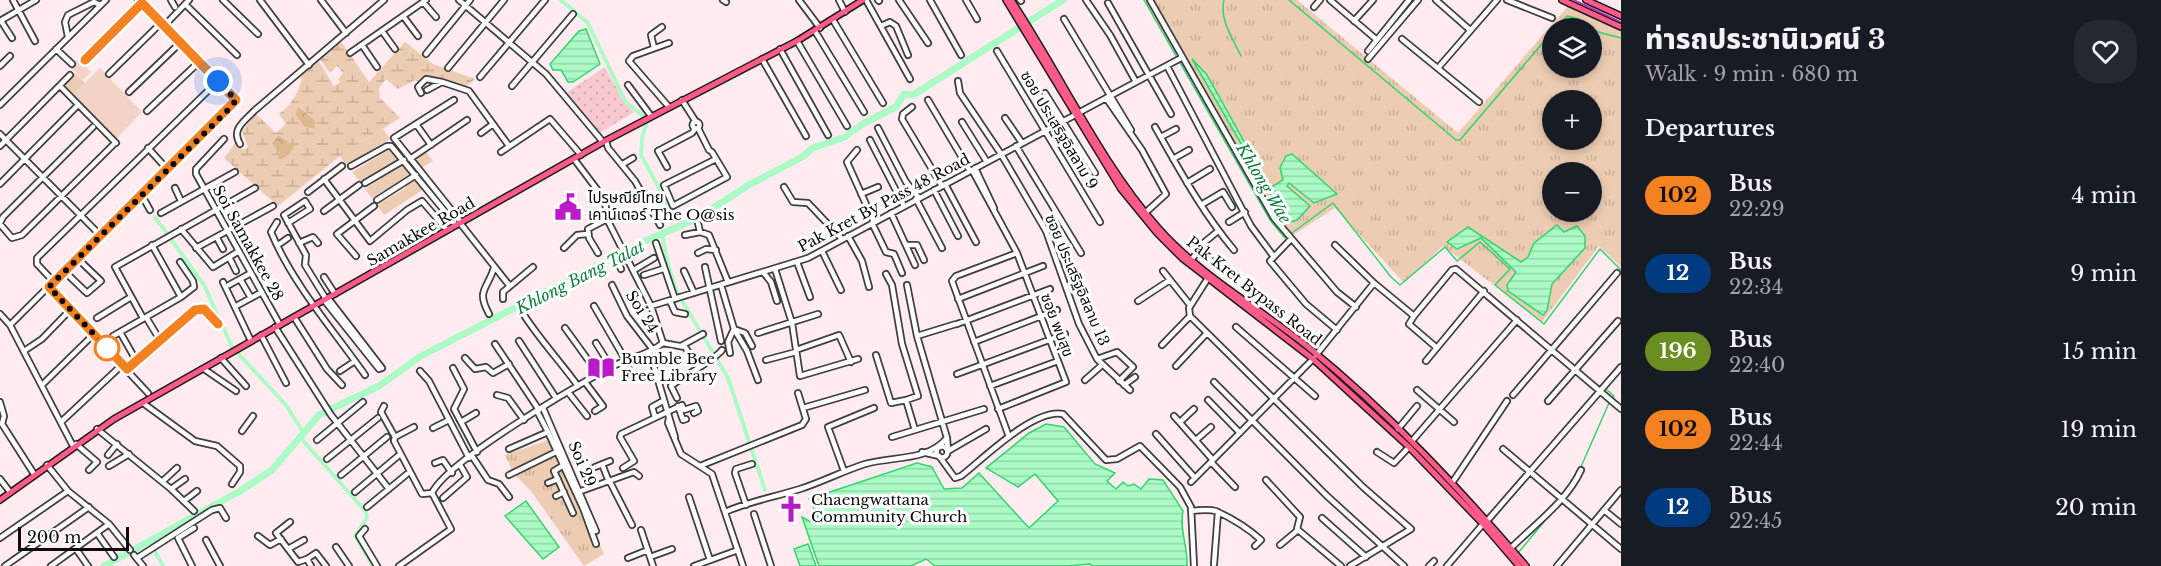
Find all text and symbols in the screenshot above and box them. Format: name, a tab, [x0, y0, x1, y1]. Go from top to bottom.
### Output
map controls	[1542, 18, 1602, 222]
button: layers	[1542, 18, 1602, 78]
button: heart	[2074, 20, 2137, 83]
text: ท่ารถประชานิเวศน์ 3	[1645, 22, 1886, 57]
text: Walk · 9 min · 680 m	[1645, 62, 1858, 86]
your location	[203, 66, 233, 96]
street label: ซอย ประเสริฐอิสลาม 9	[1017, 67, 1102, 193]
button: +	[1542, 90, 1602, 150]
text: Departures	[1645, 115, 1775, 142]
water label: Khlong Wae	[1232, 138, 1296, 227]
street label: Pak Kret By Pass 48 Road	[795, 149, 973, 256]
button: −	[1542, 162, 1602, 222]
text: Bus	[1729, 170, 1772, 197]
street label: Soi Samakkee 28	[209, 182, 288, 304]
text: 102	[1659, 182, 1697, 208]
text: 4 min	[2072, 182, 2137, 209]
place label: ไปรษณีย์ไทย เคาน์เตอร์ The O@sis	[587, 188, 735, 224]
public building icon: ไปรษณีย์ไทย เคาน์เตอร์ The O@sis	[553, 192, 583, 222]
street label: Samakkee Road	[363, 193, 478, 270]
text: 22:29	[1729, 197, 1785, 221]
street label: ซอย ประเสริฐอิสลาม 13	[1041, 211, 1114, 349]
street label: Pak Kret Bypass Road	[1183, 232, 1326, 349]
water label: Khlong Bang Talat	[511, 236, 648, 319]
text: Bus	[1729, 248, 1772, 275]
text: 12	[1667, 260, 1689, 286]
text: 9 min	[2070, 260, 2137, 287]
text: 22:34	[1729, 275, 1783, 299]
street label: Soi 24	[622, 287, 663, 337]
street label: ซอย พบสุข	[1037, 290, 1078, 359]
text: Bus	[1729, 326, 1772, 353]
unlabelled marker	[94, 335, 120, 361]
text: 196	[1659, 338, 1697, 364]
text: 15 min	[2062, 338, 2137, 365]
place label: Bumble Bee Free Library	[621, 349, 718, 385]
library icon: Bumble Bee Free Library	[586, 353, 616, 383]
text: 22:40	[1729, 353, 1785, 377]
text: Bus	[1729, 404, 1772, 431]
text: 102	[1659, 416, 1697, 442]
text: 19 min	[2060, 416, 2137, 443]
text: 22:44	[1729, 431, 1783, 455]
street label: Soi 29	[564, 438, 601, 490]
text: Bus	[1729, 482, 1772, 509]
place label: Chaengwattana Community Church	[811, 490, 967, 526]
church icon: Chaengwattana Community Church	[776, 494, 806, 524]
text: 12	[1667, 494, 1689, 520]
text: 20 min	[2055, 494, 2137, 521]
text: 22:45	[1729, 509, 1782, 533]
scale bar	[18, 524, 129, 552]
text: 200 m	[27, 527, 81, 547]

